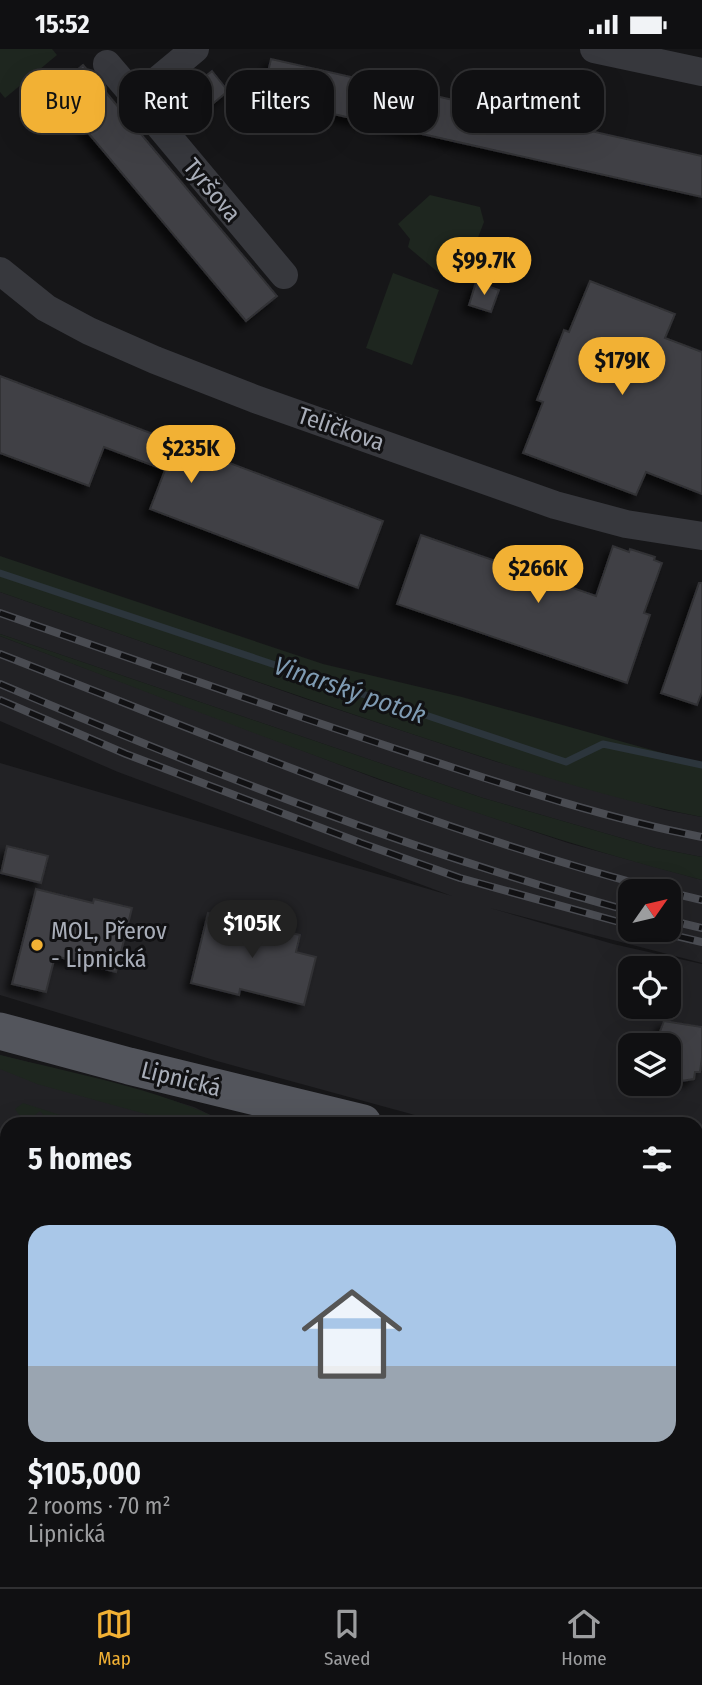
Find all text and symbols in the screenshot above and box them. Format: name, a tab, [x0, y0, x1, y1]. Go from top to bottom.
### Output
text: 15:52	[35, 9, 89, 40]
chip: Buy	[21, 70, 105, 133]
chip: Rent	[119, 70, 212, 133]
chip: Filters	[226, 70, 334, 133]
chip: New	[348, 70, 438, 133]
chip: Apartment	[452, 70, 604, 133]
street label: Tyršova	[178, 153, 246, 227]
pin: $99.7K	[427, 237, 541, 297]
text: $99.7K	[452, 246, 516, 274]
pin: $179K	[573, 337, 671, 397]
text: $179K	[594, 346, 650, 374]
street label: Teličkova	[294, 401, 388, 457]
pin: $235K	[142, 425, 240, 485]
text: $235K	[162, 434, 220, 462]
pin: $266K	[489, 545, 587, 605]
text: $266K	[508, 554, 568, 582]
water label: Vinarský potok	[270, 650, 430, 731]
north arrow	[618, 879, 681, 941]
map controls	[618, 879, 681, 1096]
pin: $105K	[203, 901, 301, 960]
text: $105K	[223, 909, 281, 937]
place label: MOL, Přerov - Lipnická	[51, 917, 167, 973]
marker: MOL, Přerov - Lipnická	[29, 937, 45, 953]
button: locate	[618, 956, 681, 1019]
button: layers	[618, 1033, 681, 1096]
street label: Lipnická	[138, 1056, 224, 1102]
icon: filters	[638, 1140, 676, 1178]
text: 5 homes	[28, 1141, 132, 1177]
icon: home	[289, 1271, 415, 1397]
text: $105,000	[28, 1456, 141, 1492]
text: 2 rooms · 70 m²	[28, 1492, 171, 1520]
text: Lipnická	[28, 1520, 106, 1548]
tab: Map	[95, 1605, 133, 1670]
tab: Saved	[324, 1605, 370, 1670]
tab: Home	[561, 1605, 607, 1670]

